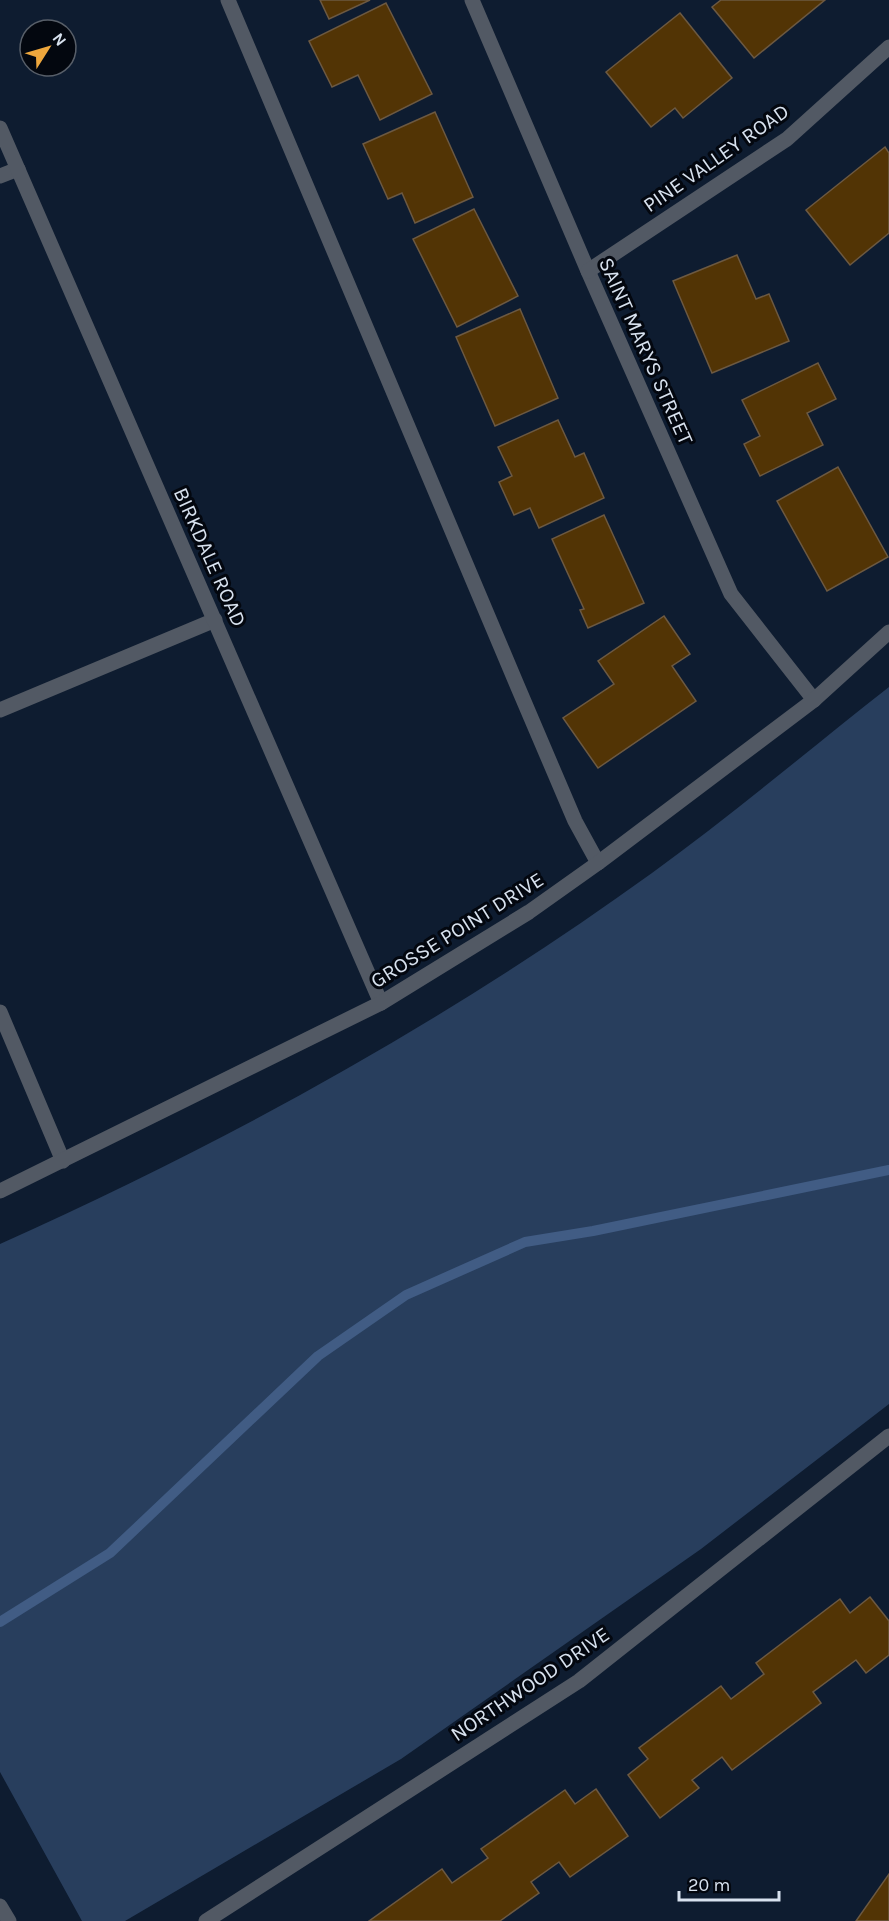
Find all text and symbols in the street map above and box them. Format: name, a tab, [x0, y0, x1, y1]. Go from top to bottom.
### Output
north arrow	[18, 18, 78, 78]
text: N	[49, 29, 71, 50]
street label: PINE VALLEY ROAD	[639, 99, 793, 217]
street label: SAINT MARYS STREET	[594, 254, 698, 449]
street label: BIRKDALE ROAD	[169, 484, 251, 630]
street label: GROSSE POINT DRIVE	[366, 867, 548, 993]
street label: NORTHWOOD DRIVE	[446, 1622, 614, 1746]
scale bar	[679, 1864, 780, 1902]
text: 20 m	[688, 1874, 730, 1896]

